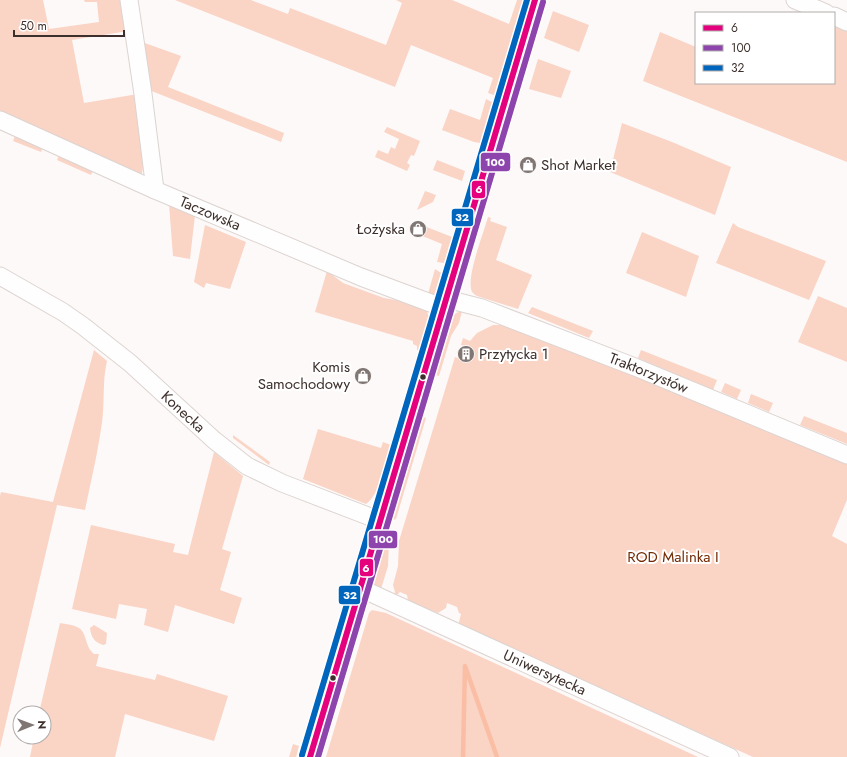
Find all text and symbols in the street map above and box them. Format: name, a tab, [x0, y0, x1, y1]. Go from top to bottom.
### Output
scale bar	[14, 12, 124, 38]
legend	[695, 12, 835, 84]
text: 50 m	[20, 17, 47, 35]
text: 6	[731, 19, 738, 37]
text: 100	[731, 39, 751, 57]
text: 32	[731, 59, 745, 77]
line badge: 100	[480, 152, 511, 172]
text: 100	[485, 154, 505, 170]
place label: Shot Market	[541, 154, 616, 176]
shop icon: Shot Market	[518, 155, 538, 175]
line badge: 6	[471, 180, 486, 199]
text: 6	[475, 181, 483, 197]
street label: Taczowska	[176, 191, 244, 236]
line badge: 32	[451, 208, 474, 227]
text: 32	[455, 209, 469, 225]
place label: Łożyska	[356, 218, 405, 240]
shop icon: Łożyska	[408, 219, 428, 239]
place label: Przytycka 1	[479, 343, 548, 365]
building icon: Przytycka 1	[456, 344, 476, 364]
street label: Traktorzystów	[606, 347, 692, 399]
place label: Komis Samochodowy	[258, 356, 350, 395]
shop icon: Komis Samochodowy	[353, 366, 373, 386]
unlabelled marker	[418, 372, 428, 382]
street label: Konecka	[156, 386, 210, 438]
line badge: 100	[368, 530, 398, 549]
text: 100	[373, 531, 393, 547]
park label: ROD Malinka I	[627, 546, 719, 568]
line badge: 6	[359, 558, 374, 577]
text: 6	[362, 560, 370, 576]
line badge: 32	[338, 585, 361, 605]
text: 32	[343, 587, 357, 603]
street label: Uniwersytecka	[500, 644, 590, 701]
unlabelled marker	[328, 673, 338, 683]
north arrow	[12, 705, 52, 745]
text: N	[34, 720, 50, 729]

